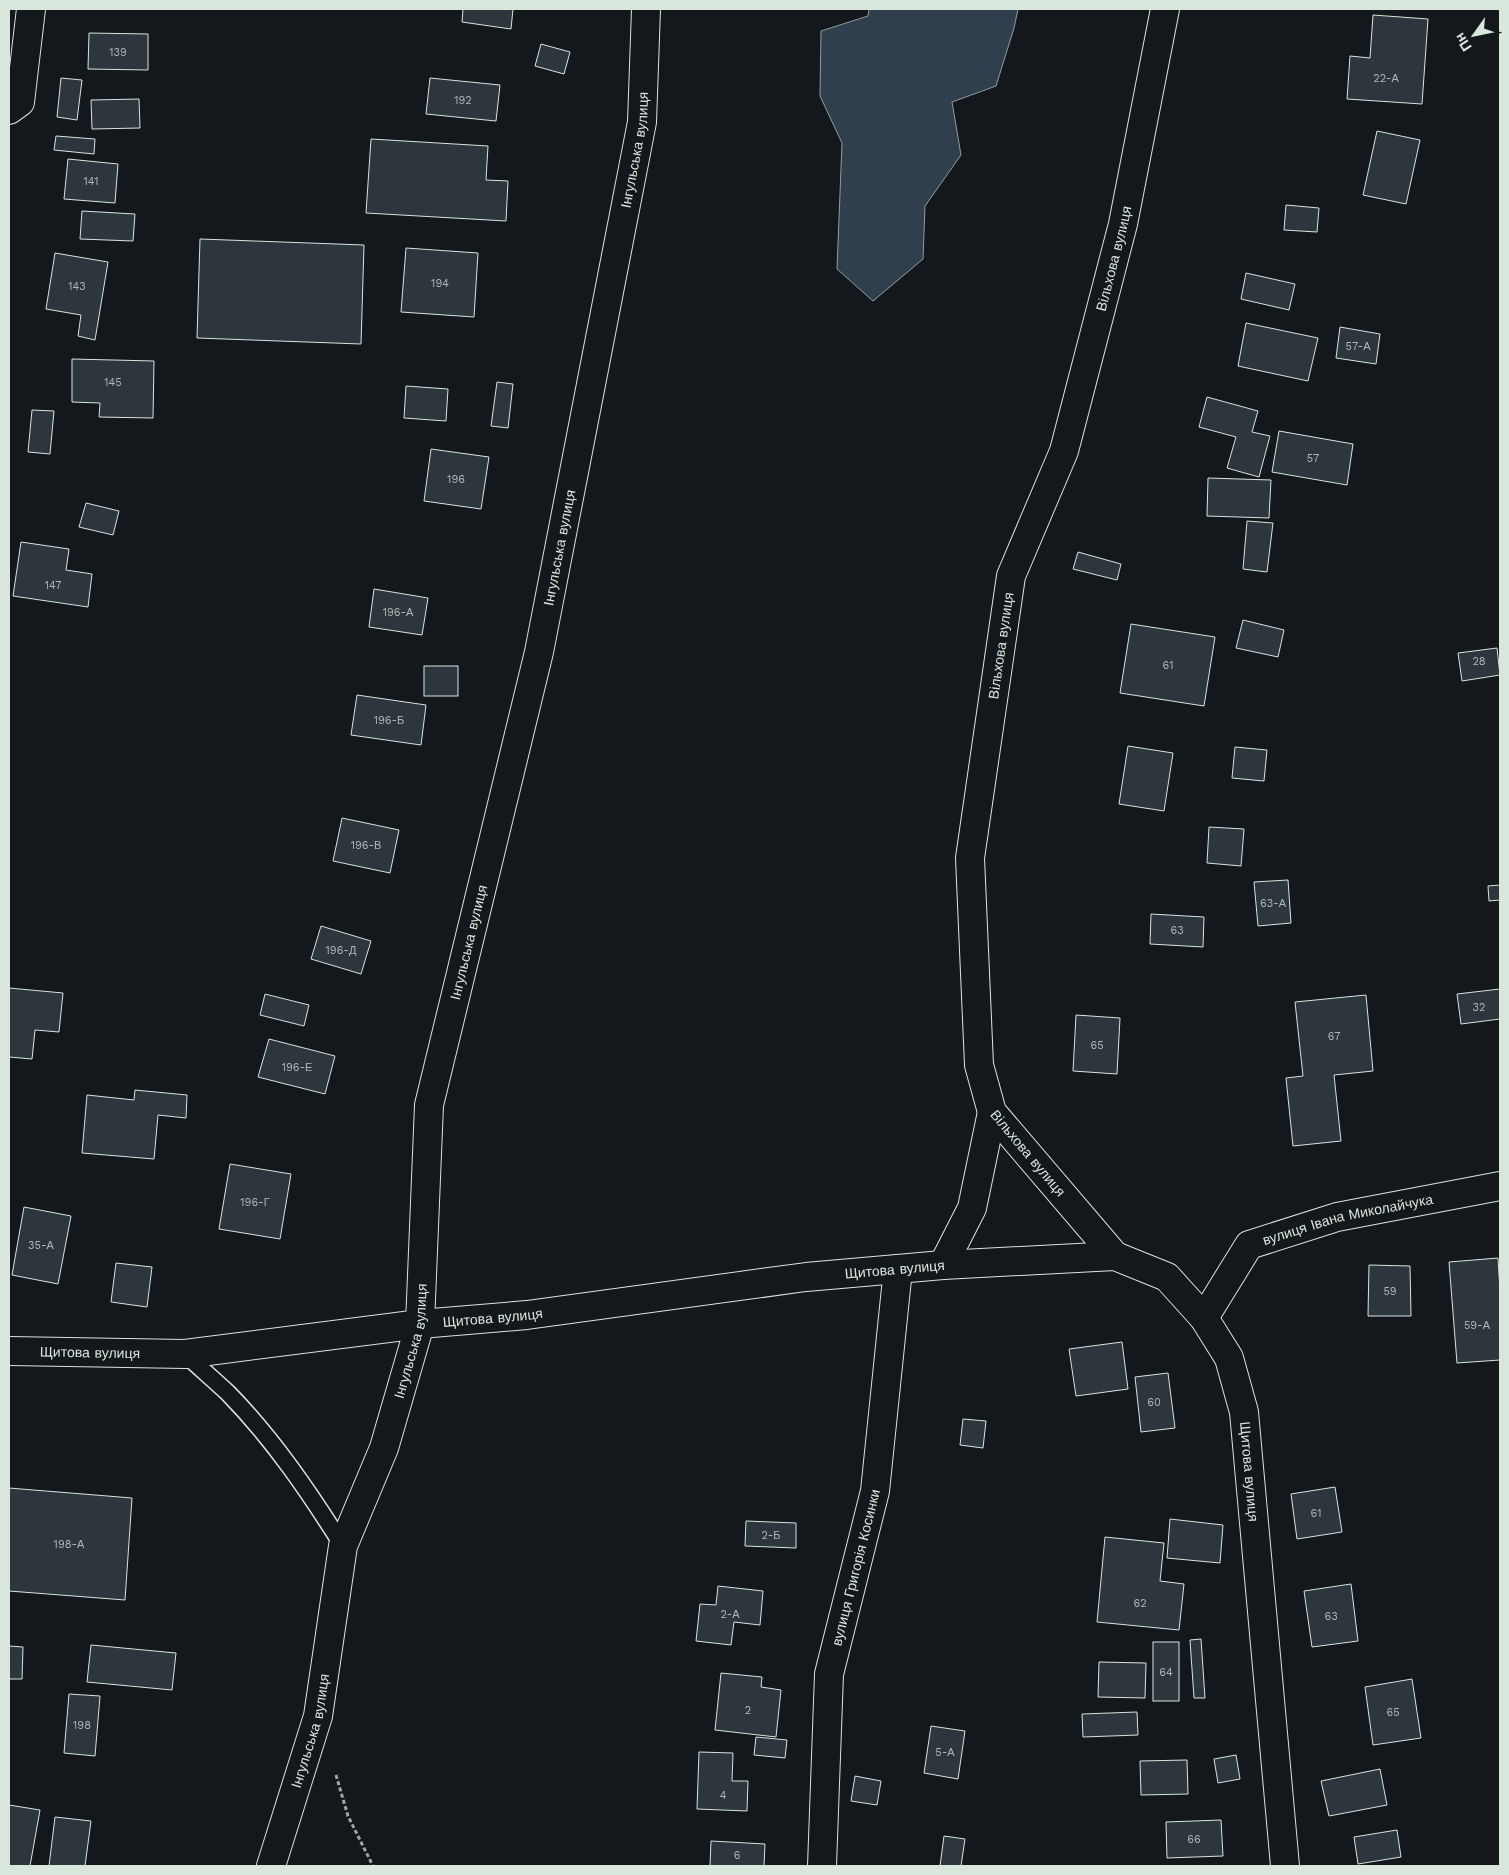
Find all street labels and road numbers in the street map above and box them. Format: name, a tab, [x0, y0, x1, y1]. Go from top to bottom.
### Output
street label: Інгульська вулиця	[617, 92, 651, 209]
street label: Вільхова вулиця	[1093, 204, 1134, 313]
street label: Інгульська вулиця	[540, 488, 578, 607]
street label: Вільхова вулиця	[985, 591, 1017, 700]
street label: Інгульська вулиця	[447, 883, 490, 1001]
street label: Вільхова вулиця	[987, 1107, 1069, 1199]
street label: вулиця Івана Миколайчука	[1261, 1191, 1434, 1248]
street label: Щитова вулиця	[844, 1257, 945, 1282]
street label: Інгульська вулиця	[391, 1283, 430, 1400]
street label: Щитова вулиця	[442, 1305, 544, 1330]
street label: Щитова вулиця	[40, 1344, 140, 1361]
street label: Щитова вулиця	[1237, 1421, 1262, 1522]
street label: вулиця Григорія Косинки	[828, 1487, 883, 1647]
street label: Інгульська вулиця	[288, 1673, 332, 1790]

